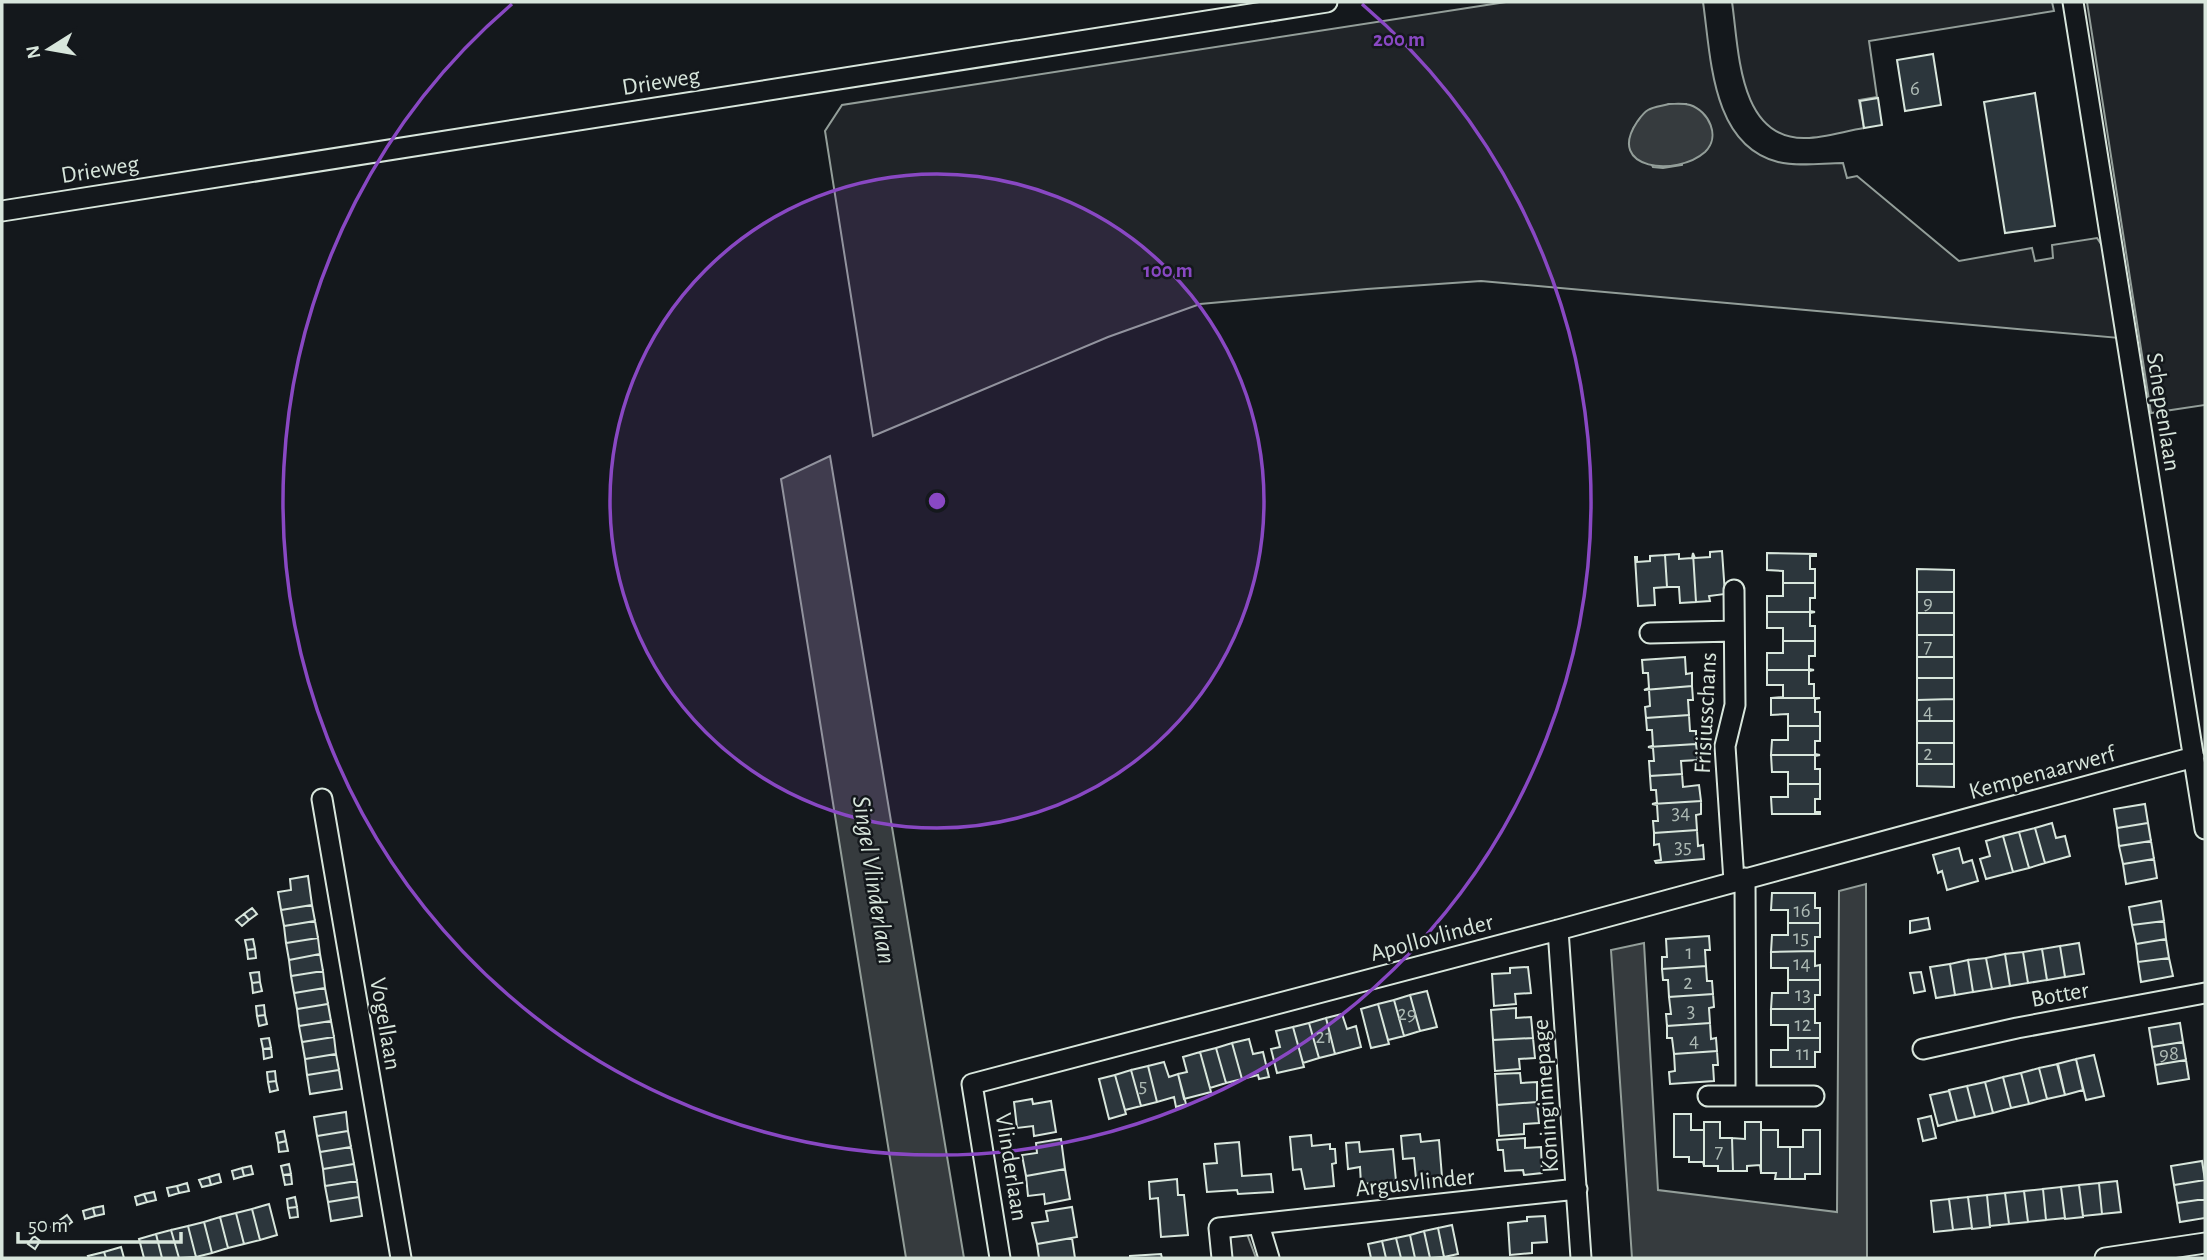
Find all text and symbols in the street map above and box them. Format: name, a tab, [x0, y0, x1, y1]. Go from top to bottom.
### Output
north arrow	[14, 14, 84, 84]
text: 200 m	[1373, 29, 1425, 50]
text: N	[23, 44, 44, 60]
street label: Drieweg	[620, 64, 702, 100]
house number: 6	[1910, 78, 1920, 99]
street label: Drieweg	[59, 152, 141, 188]
text: 100 m	[1143, 260, 1193, 281]
street label: Schepenlaan	[2142, 351, 2184, 473]
centre of rings	[925, 489, 949, 513]
house number: 9	[1923, 592, 1933, 613]
house number: 7	[1924, 636, 1933, 657]
street label: Frisiusschans	[1691, 652, 1721, 774]
house number: 4	[1923, 701, 1933, 722]
street label: Kempenaarwerf	[1966, 741, 2119, 804]
house number: 2	[1923, 743, 1933, 764]
water label: Singel Vlinderlaan	[848, 794, 900, 966]
house number: 34	[1672, 802, 1690, 823]
house number: 35	[1674, 836, 1692, 857]
house number: 16	[1793, 900, 1811, 921]
street label: Apollovlinder	[1368, 910, 1496, 966]
house number: 15	[1793, 927, 1809, 948]
house number: 1	[1685, 942, 1693, 963]
house number: 14	[1793, 953, 1811, 974]
house number: 2	[1683, 972, 1693, 993]
street label: Vogellaan	[365, 976, 405, 1072]
street label: Botter	[2029, 978, 2091, 1012]
house number: 13	[1795, 984, 1811, 1005]
house number: 3	[1687, 1000, 1695, 1021]
house number: 29	[1397, 1003, 1417, 1024]
house number: 12	[1795, 1014, 1811, 1035]
street label: Koninginnepage	[1529, 1018, 1563, 1174]
house number: 21	[1316, 1026, 1332, 1047]
house number: 4	[1689, 1030, 1699, 1051]
house number: 11	[1796, 1043, 1810, 1064]
house number: 98	[2159, 1043, 2179, 1064]
house number: 5	[1139, 1075, 1147, 1096]
street label: Vlinderlaan	[991, 1111, 1031, 1223]
house number: 7	[1715, 1141, 1724, 1162]
street label: Argusvlinder	[1354, 1165, 1476, 1201]
scale bar	[18, 1200, 180, 1244]
text: 50 m	[28, 1215, 68, 1236]

